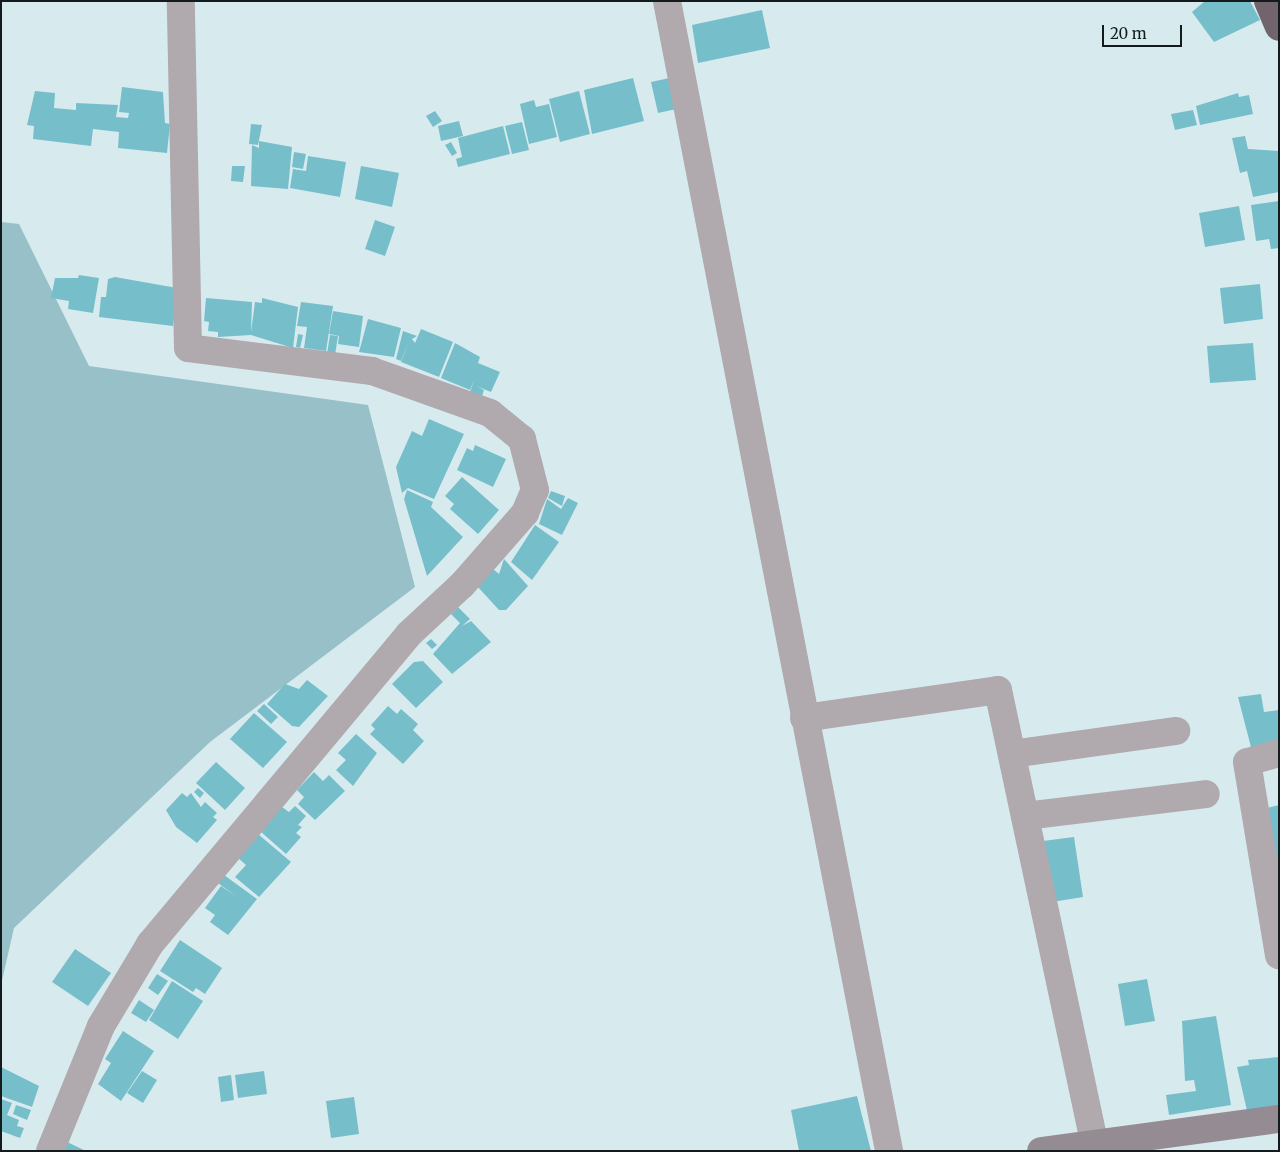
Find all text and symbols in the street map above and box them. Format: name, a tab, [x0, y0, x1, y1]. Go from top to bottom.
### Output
scale bar	[1105, 15, 1185, 47]
text: 20 m	[1110, 24, 1147, 43]

